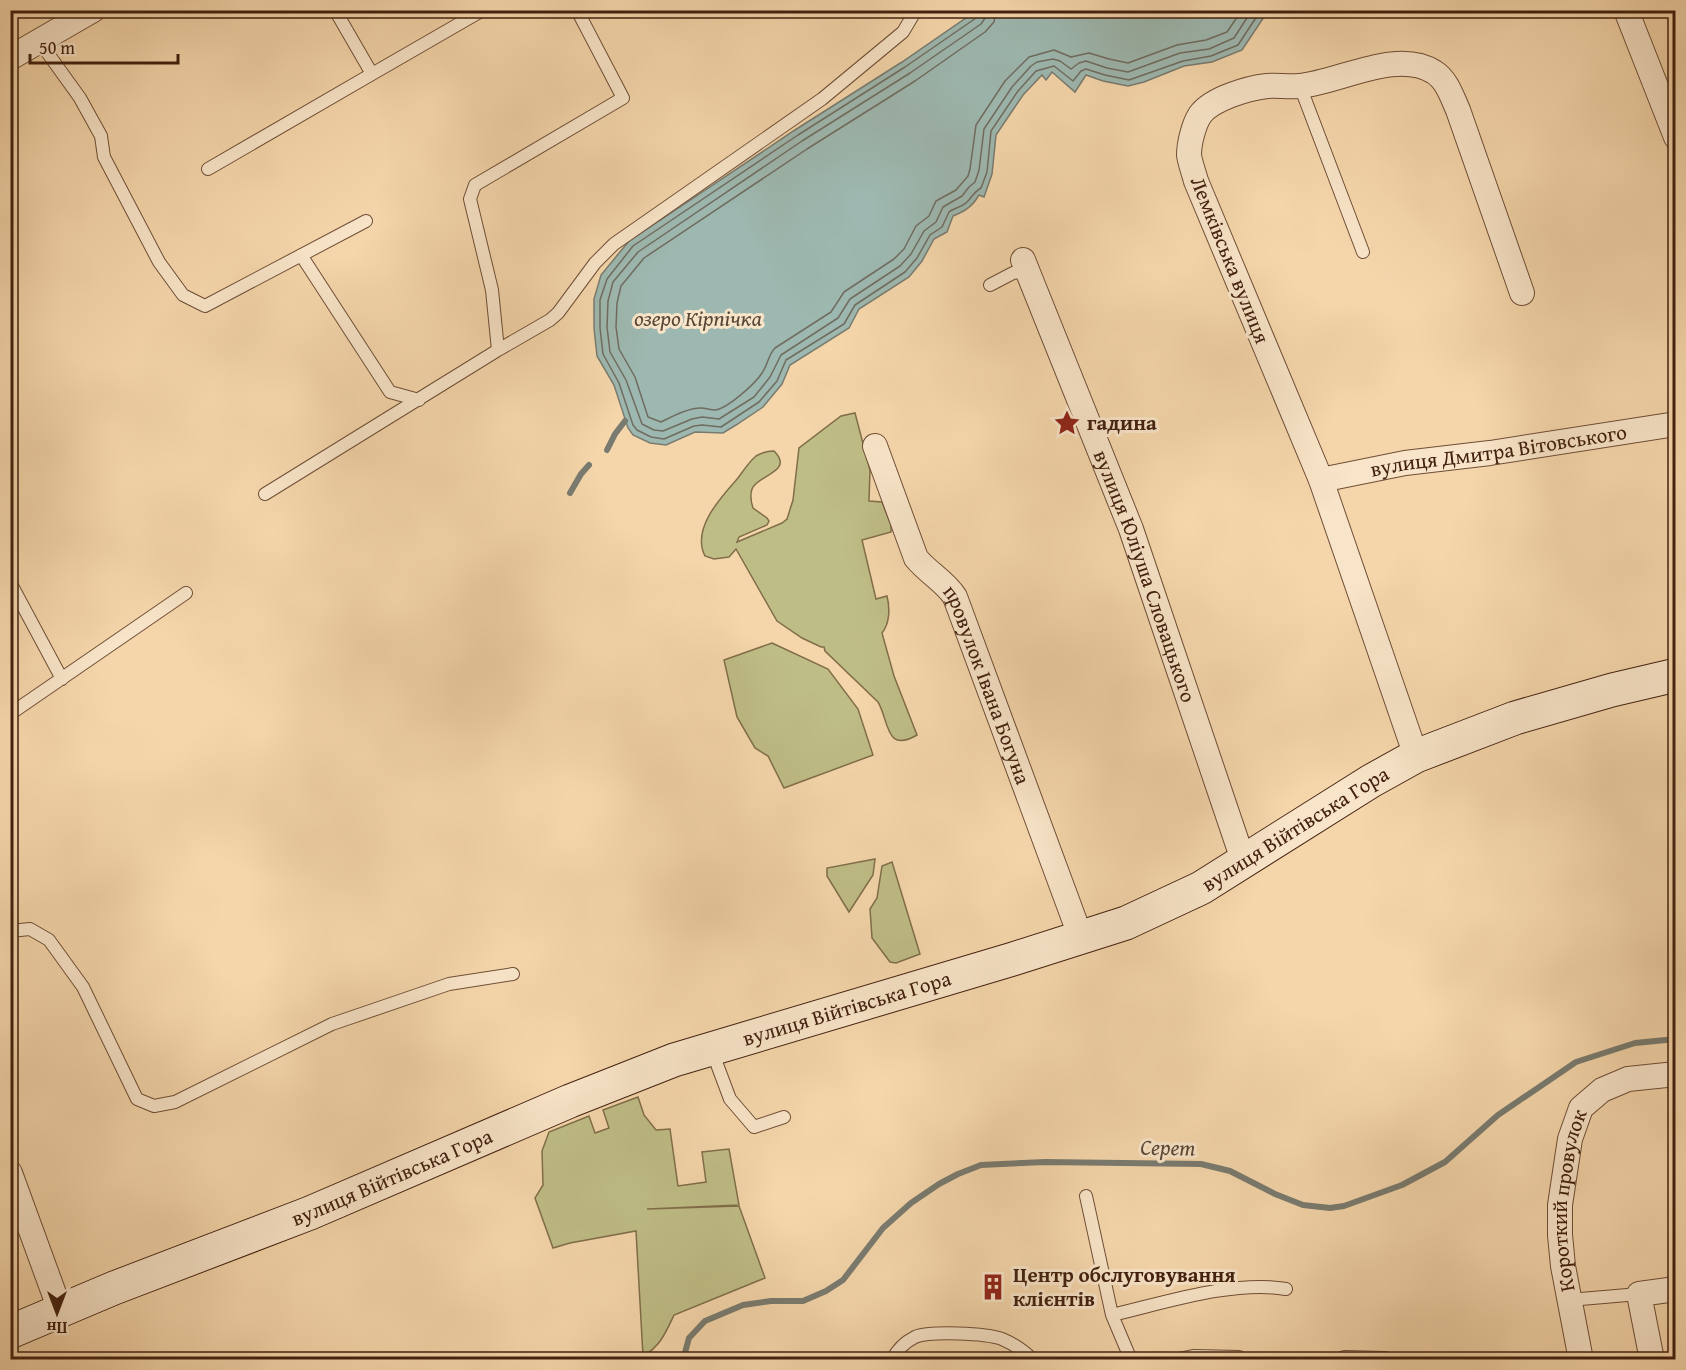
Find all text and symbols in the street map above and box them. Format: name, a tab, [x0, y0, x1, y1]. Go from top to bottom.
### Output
scale bar	[30, 27, 178, 65]
text: 50 m	[39, 34, 75, 61]
street label: Лемківська вулиця	[1183, 172, 1278, 348]
water label: озеро Кірпічка	[634, 302, 762, 334]
place label: гадина	[1087, 407, 1157, 438]
place icon: гадина	[1052, 408, 1082, 438]
street label: вулиця Дмитра Вітовського	[1367, 416, 1629, 485]
street label: вулиця Юліуша Словацького	[1086, 445, 1205, 706]
street label: провулок Івана Богуна	[936, 577, 1039, 789]
street label: вулиця Війтівська Гора	[1195, 758, 1394, 899]
street label: вулиця Війтівська Гора	[739, 962, 955, 1054]
street label: Короткий провулок	[1544, 1105, 1594, 1295]
street label: вулиця Війтівська Гора	[287, 1120, 497, 1234]
water label: Серет	[1140, 1131, 1196, 1163]
place label: Центр обслуговування клієнтів	[1013, 1259, 1236, 1314]
building icon: Центр обслуговування клієнтів	[978, 1272, 1008, 1302]
north arrow	[27, 1283, 87, 1343]
text: Пн	[47, 1316, 67, 1340]

